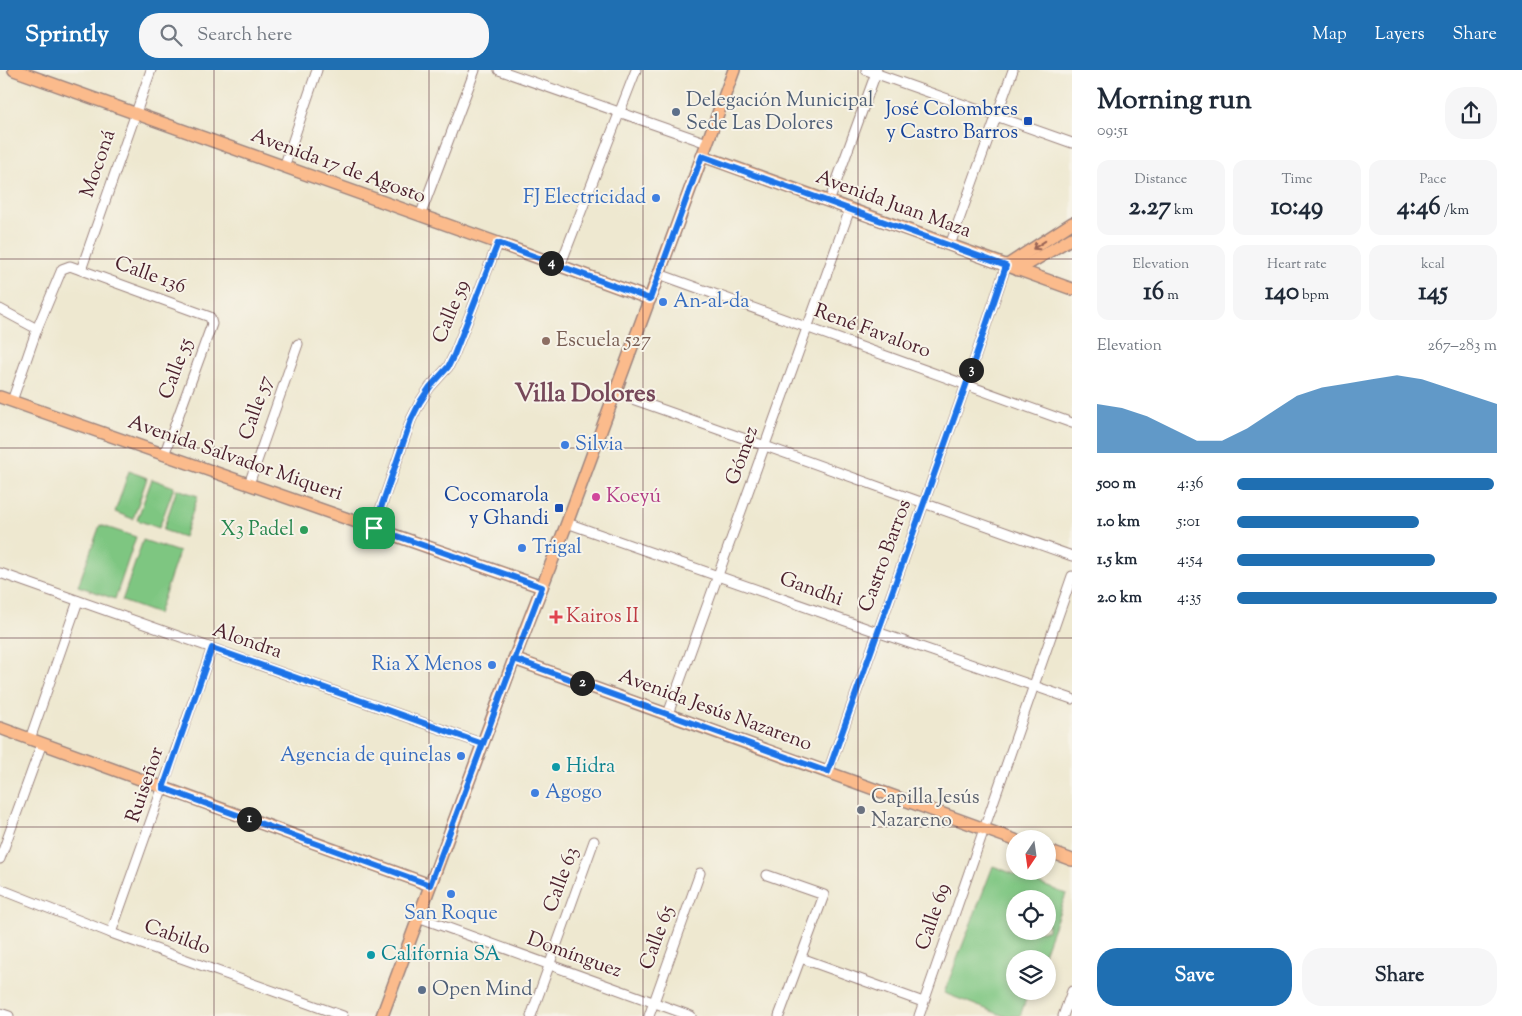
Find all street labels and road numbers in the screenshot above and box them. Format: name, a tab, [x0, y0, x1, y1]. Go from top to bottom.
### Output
street label: Avenida 17 de Agosto	[246, 122, 430, 212]
street label: Moconá	[74, 126, 124, 202]
street label: Avenida Juan Maza	[811, 163, 975, 247]
street label: Calle 136	[110, 250, 190, 302]
street label: Calle 59	[426, 276, 478, 348]
street label: René Favaloro	[809, 297, 935, 367]
street label: Calle 55	[153, 334, 202, 404]
street label: Calle 57	[232, 372, 282, 444]
street label: Avenida Salvador Miqueri	[124, 409, 346, 509]
street label: Gómez	[719, 423, 767, 489]
street label: Castro Barros	[852, 496, 920, 616]
street label: Gandhi	[775, 565, 847, 615]
street label: Alondra	[208, 617, 286, 667]
street label: Avenida Jesús Nazareno	[614, 662, 816, 760]
street label: Ruiseñor	[120, 743, 173, 827]
street label: Calle 63	[537, 843, 587, 917]
street label: Calle 69	[909, 880, 959, 954]
street label: Calle 65	[633, 902, 683, 974]
street label: Cabildo	[140, 913, 214, 963]
street label: Domínguez	[523, 925, 625, 987]

